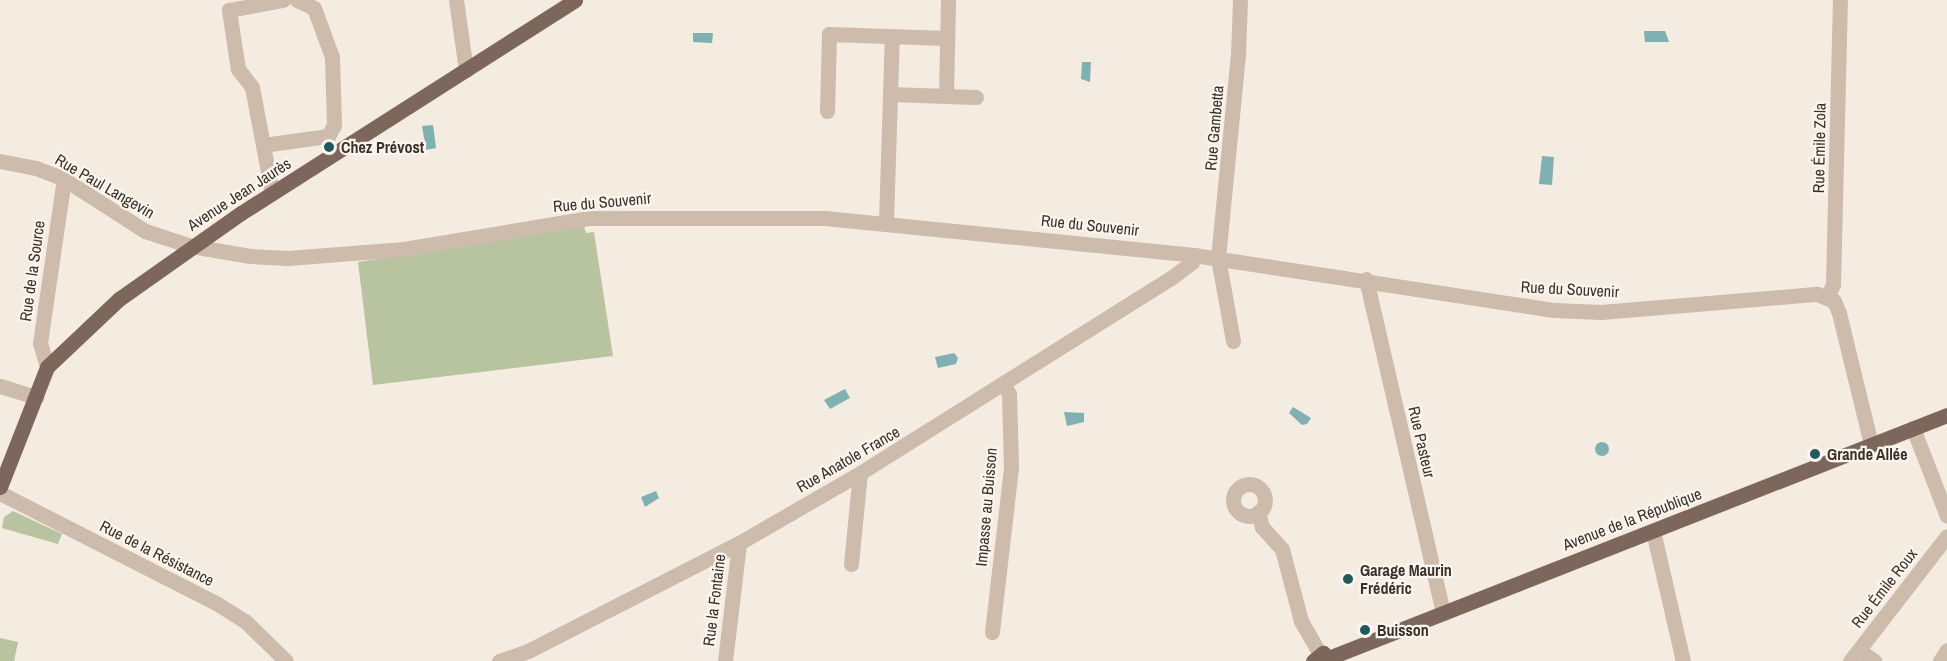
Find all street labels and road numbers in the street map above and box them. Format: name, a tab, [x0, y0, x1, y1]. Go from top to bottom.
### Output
street label: Rue Gambetta	[1201, 85, 1227, 171]
street label: Rue Émile Zola	[1809, 103, 1829, 193]
street label: Rue Paul Langevin	[52, 150, 158, 222]
street label: Avenue Jean Jaurès	[184, 153, 294, 235]
street label: Rue du Souvenir	[552, 188, 652, 216]
street label: Rue du Souvenir	[1040, 210, 1140, 240]
street label: Rue de la Source	[15, 219, 49, 323]
street label: Rue du Souvenir	[1520, 277, 1620, 301]
street label: Rue Pasteur	[1404, 404, 1440, 480]
street label: Rue Anatole France	[793, 422, 903, 496]
street label: Impasse au Buisson	[971, 447, 1001, 567]
street label: Avenue de la République	[1560, 484, 1704, 554]
street label: Rue de la Résistance	[97, 516, 217, 590]
street label: Rue Émile Roux	[1847, 544, 1921, 632]
street label: Rue la Fontaine	[699, 553, 729, 647]

